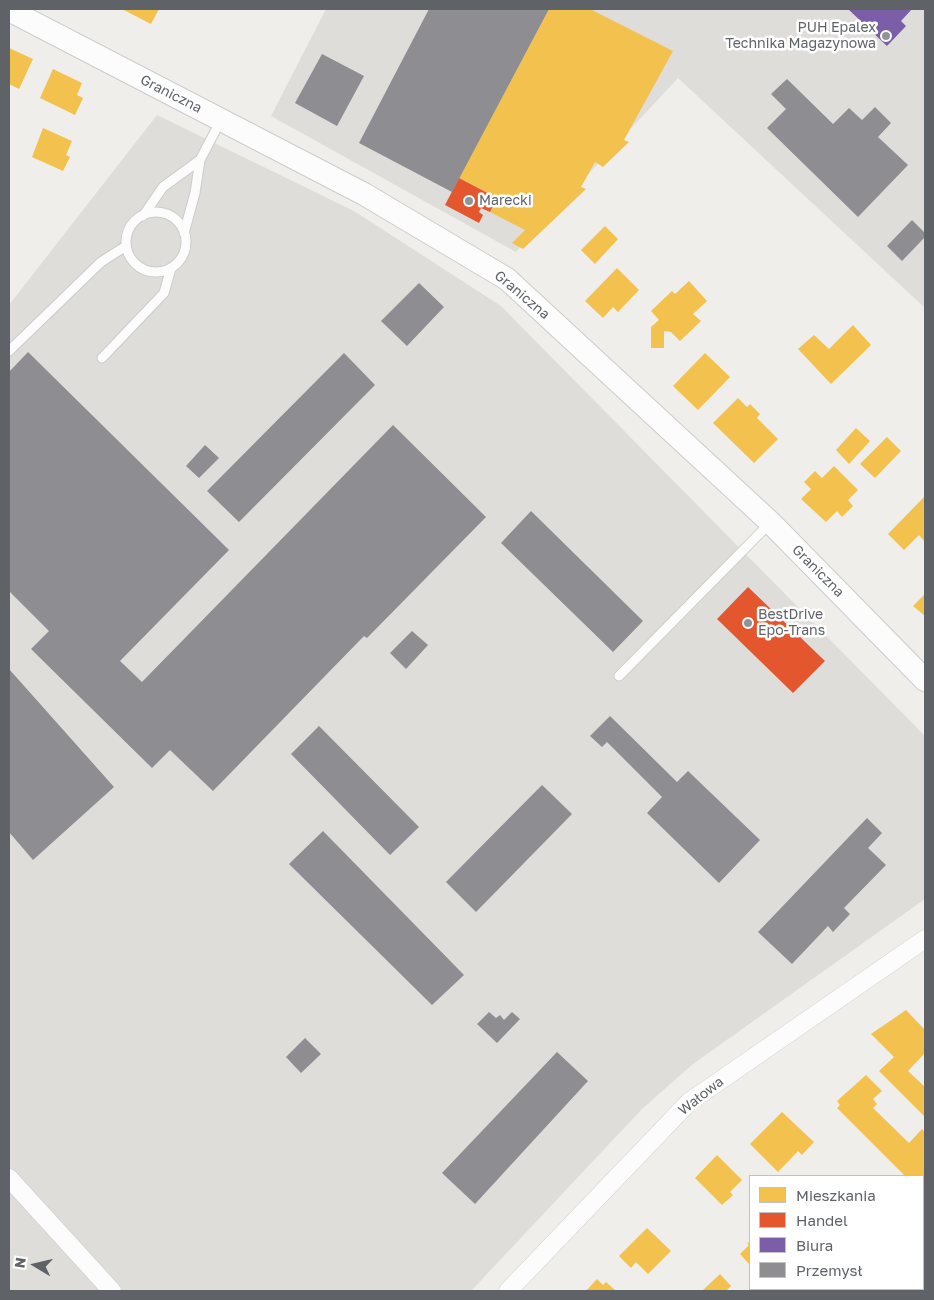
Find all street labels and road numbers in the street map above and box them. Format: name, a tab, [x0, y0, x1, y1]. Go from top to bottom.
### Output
street label: Graniczna	[137, 71, 205, 117]
street label: Graniczna	[491, 267, 553, 323]
street label: Graniczna	[788, 541, 848, 601]
street label: Wałowa	[675, 1073, 727, 1119]

